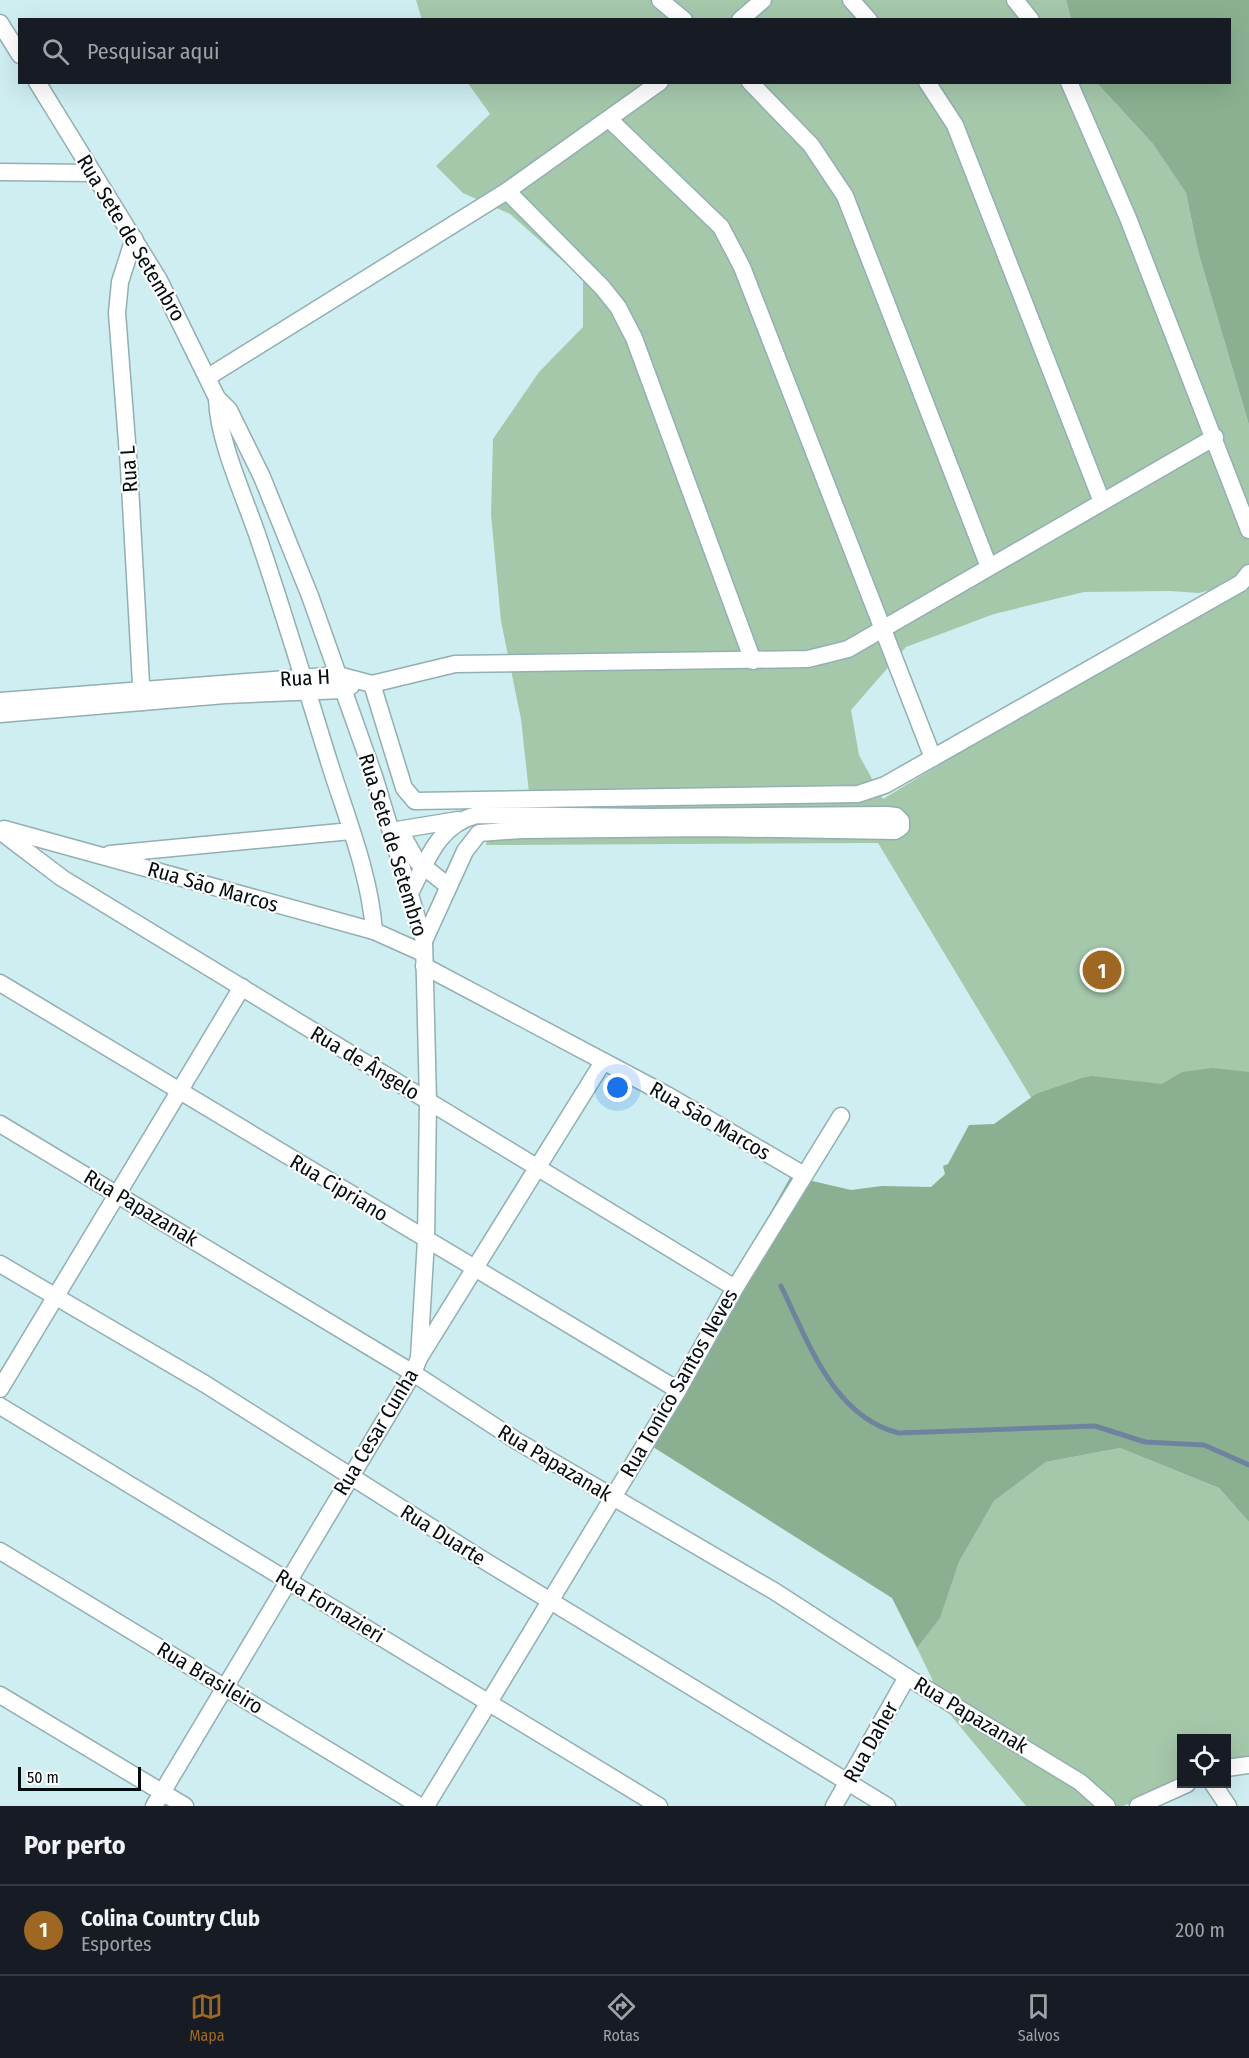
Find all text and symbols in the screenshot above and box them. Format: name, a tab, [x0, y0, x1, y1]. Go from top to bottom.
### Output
search box	[18, 18, 1231, 84]
icon: search	[39, 35, 72, 68]
text: Pesquisar aqui	[87, 38, 219, 65]
street label: Rua Sete de Setembro	[71, 150, 191, 326]
street label: Rua L	[114, 444, 144, 493]
street label: Rua H	[279, 664, 331, 692]
street label: Rua Sete de Setembro	[353, 750, 433, 940]
street label: Rua São Marcos	[145, 856, 281, 918]
pin: 1	[1082, 948, 1122, 992]
street label: Rua de Ângelo	[306, 1020, 424, 1106]
your location	[603, 1073, 632, 1102]
street label: Rua São Marcos	[645, 1076, 775, 1166]
street label: Rua Cipriano	[285, 1149, 393, 1227]
street label: Rua Papazanak	[79, 1164, 203, 1252]
street label: Rua Tonico Santos Neves	[614, 1284, 744, 1482]
street label: Rua Cesar Cunha	[328, 1364, 424, 1500]
street label: Rua Papazanak	[493, 1419, 617, 1507]
street label: Rua Duarte	[396, 1499, 490, 1571]
street label: Rua Fornazieri	[271, 1563, 389, 1649]
street label: Rua Brasileiro	[152, 1636, 268, 1720]
street label: Rua Papazanak	[909, 1671, 1033, 1759]
street label: Rua Daher	[838, 1696, 904, 1787]
map controls	[1177, 1734, 1231, 1788]
button: locate	[1177, 1734, 1231, 1788]
scale bar	[18, 1764, 141, 1792]
text: 50 m	[27, 1768, 59, 1787]
text: Por perto	[24, 1830, 126, 1861]
text: Colina Country Club	[81, 1905, 260, 1932]
text: 1	[39, 1918, 48, 1942]
text: 200 m	[1175, 1918, 1225, 1942]
text: Esportes	[81, 1932, 152, 1956]
tab: Mapa	[189, 1990, 225, 2045]
tab: Rotas	[603, 1990, 640, 2045]
tab: Salvos	[1018, 1990, 1060, 2045]

